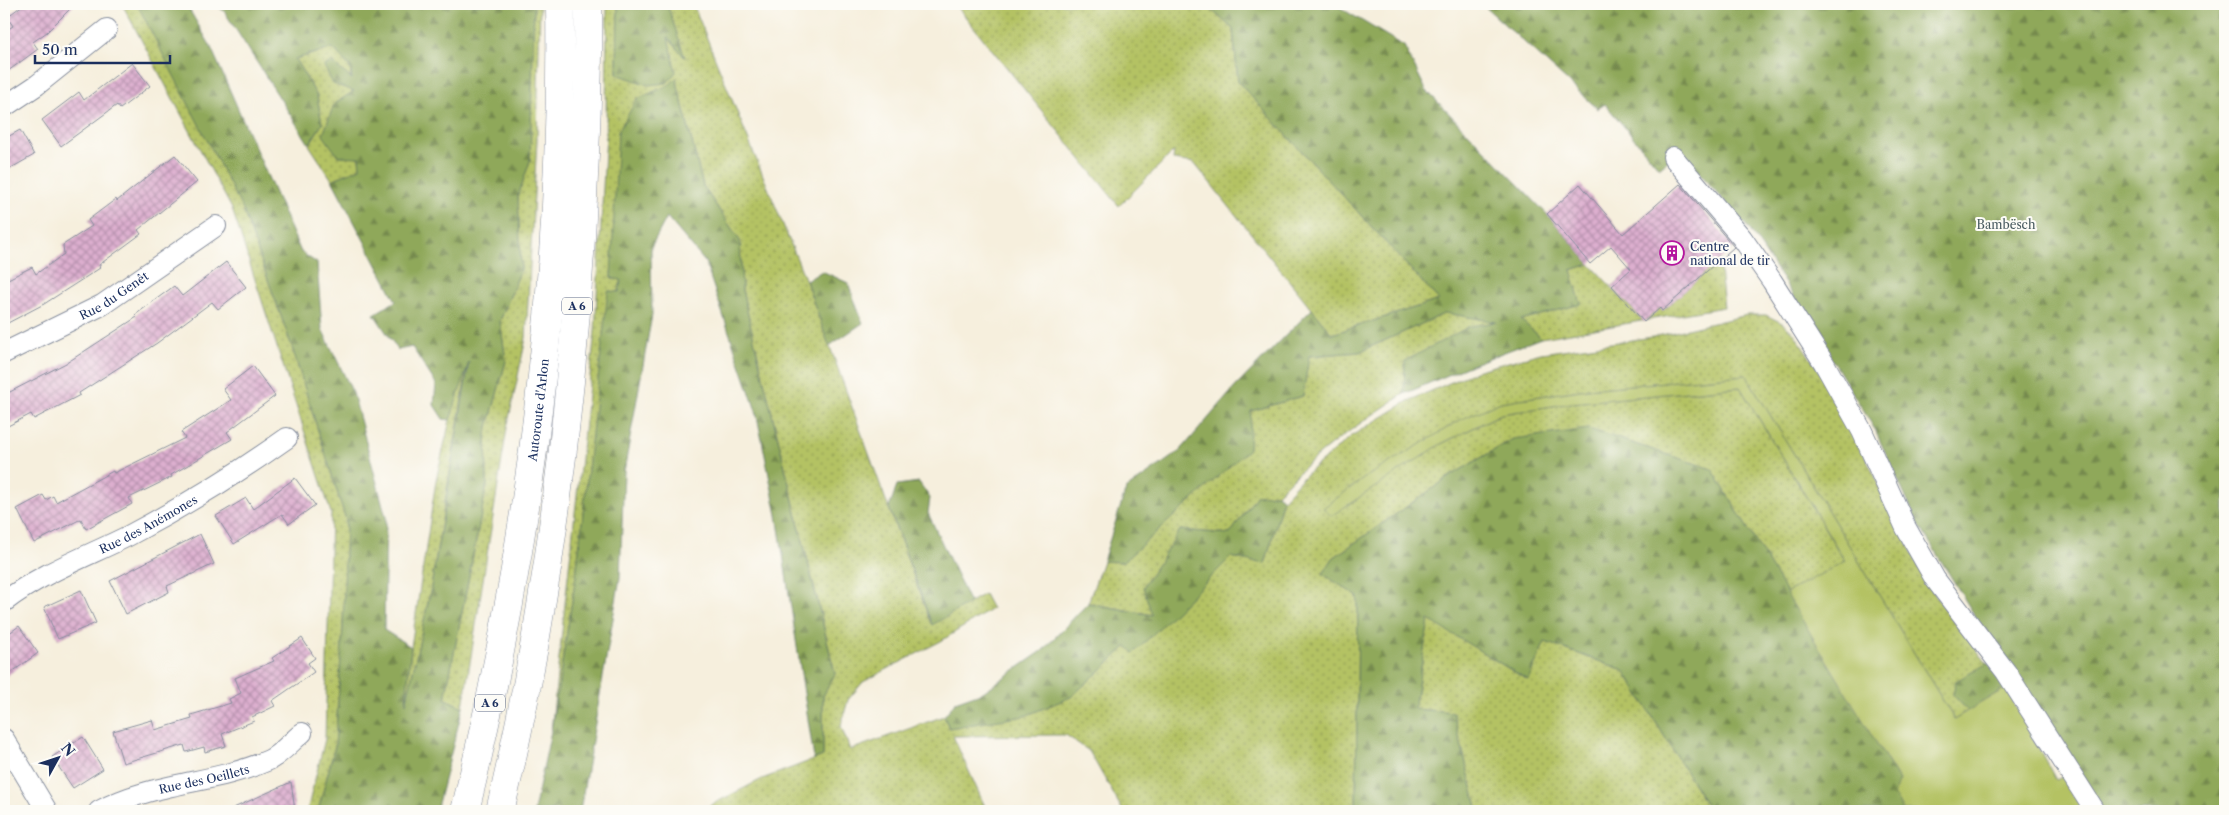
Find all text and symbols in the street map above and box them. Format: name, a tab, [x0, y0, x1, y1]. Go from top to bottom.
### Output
scale bar	[35, 32, 170, 64]
text: 50 m	[42, 40, 78, 59]
park label: Bambësch	[1977, 217, 2036, 232]
place label: Centre national de tir	[1690, 239, 1770, 268]
building icon: Centre national de tir	[1659, 240, 1685, 266]
street label: Rue du Genêt	[77, 267, 152, 323]
road number: A 6	[562, 298, 592, 314]
street label: Autoroute d'Arlon	[524, 357, 551, 463]
street label: Rue des Anémones	[96, 491, 200, 556]
road number: A 6	[475, 694, 505, 711]
north arrow	[32, 732, 82, 782]
text: N	[57, 739, 79, 760]
street label: Rue des Oeillets	[157, 761, 251, 796]

